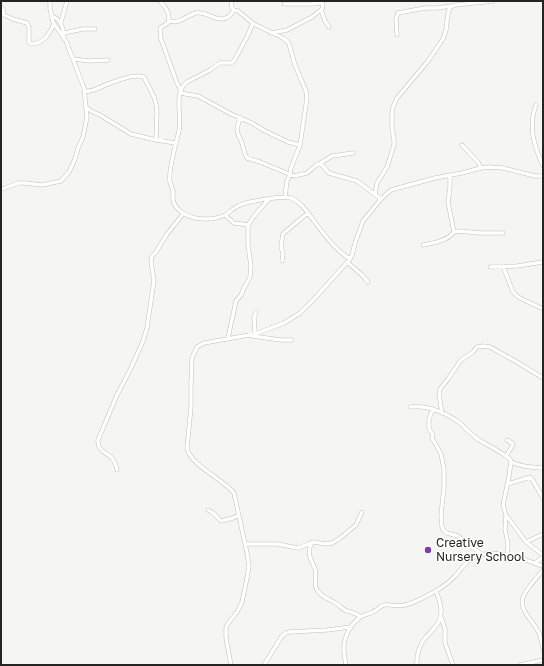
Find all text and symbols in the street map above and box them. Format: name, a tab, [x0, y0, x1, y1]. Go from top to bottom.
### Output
place label: Creative Nursery School	[436, 535, 525, 564]
marker: Creative Nursery School	[423, 545, 433, 555]

